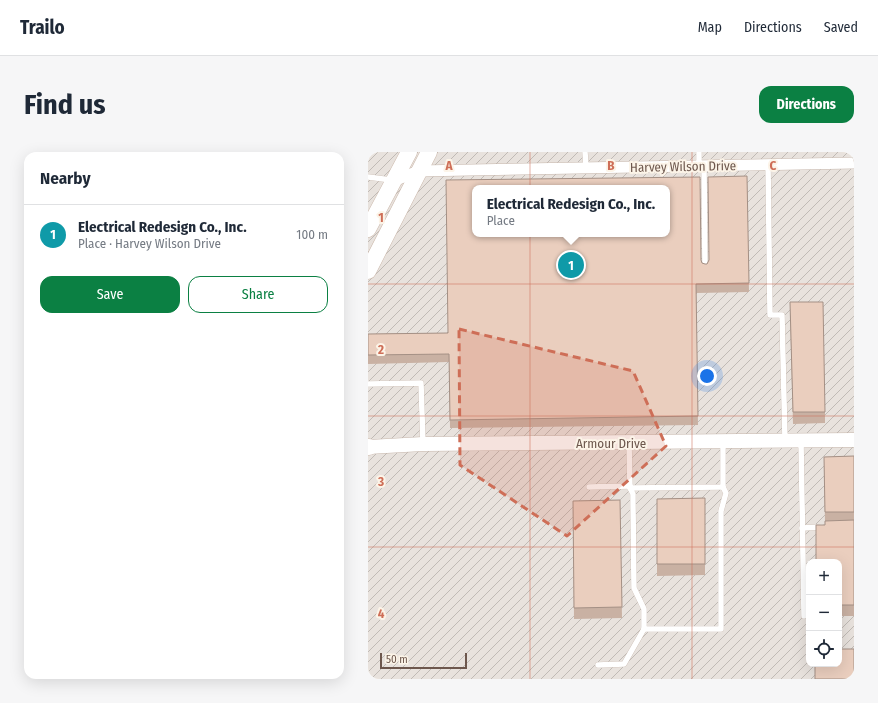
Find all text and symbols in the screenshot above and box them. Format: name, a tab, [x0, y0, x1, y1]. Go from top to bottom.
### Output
text: Trailo	[20, 16, 65, 39]
text: Map	[698, 19, 722, 36]
text: Directions	[744, 19, 802, 36]
text: Saved	[824, 19, 858, 36]
button: Directions	[759, 86, 854, 123]
text: Find us	[24, 88, 106, 121]
text: A	[444, 158, 453, 173]
text: B	[607, 158, 615, 173]
street label: Harvey Wilson Drive	[630, 158, 736, 175]
text: C	[770, 158, 777, 173]
text: Nearby	[40, 168, 91, 189]
popup	[472, 185, 670, 237]
text: Electrical Redesign Co., Inc.	[487, 195, 655, 213]
text: 1	[378, 210, 384, 225]
text: Place	[487, 213, 515, 228]
text: Electrical Redesign Co., Inc.	[78, 218, 247, 236]
text: 1	[50, 227, 56, 242]
text: 100 m	[296, 227, 328, 242]
text: Place · Harvey Wilson Drive	[78, 236, 221, 251]
pin: 1	[558, 250, 584, 280]
button: Save	[40, 276, 180, 313]
button: Share	[188, 276, 328, 313]
text: 2	[377, 342, 384, 357]
your location	[697, 366, 717, 386]
street label: Armour Drive	[576, 436, 646, 451]
text: 3	[377, 474, 384, 489]
map controls	[806, 559, 842, 667]
button: +	[806, 559, 842, 595]
button: −	[806, 595, 842, 631]
text: 4	[378, 606, 385, 621]
button: locate	[806, 631, 842, 667]
scale bar	[380, 651, 467, 670]
text: 50 m	[386, 653, 408, 666]

